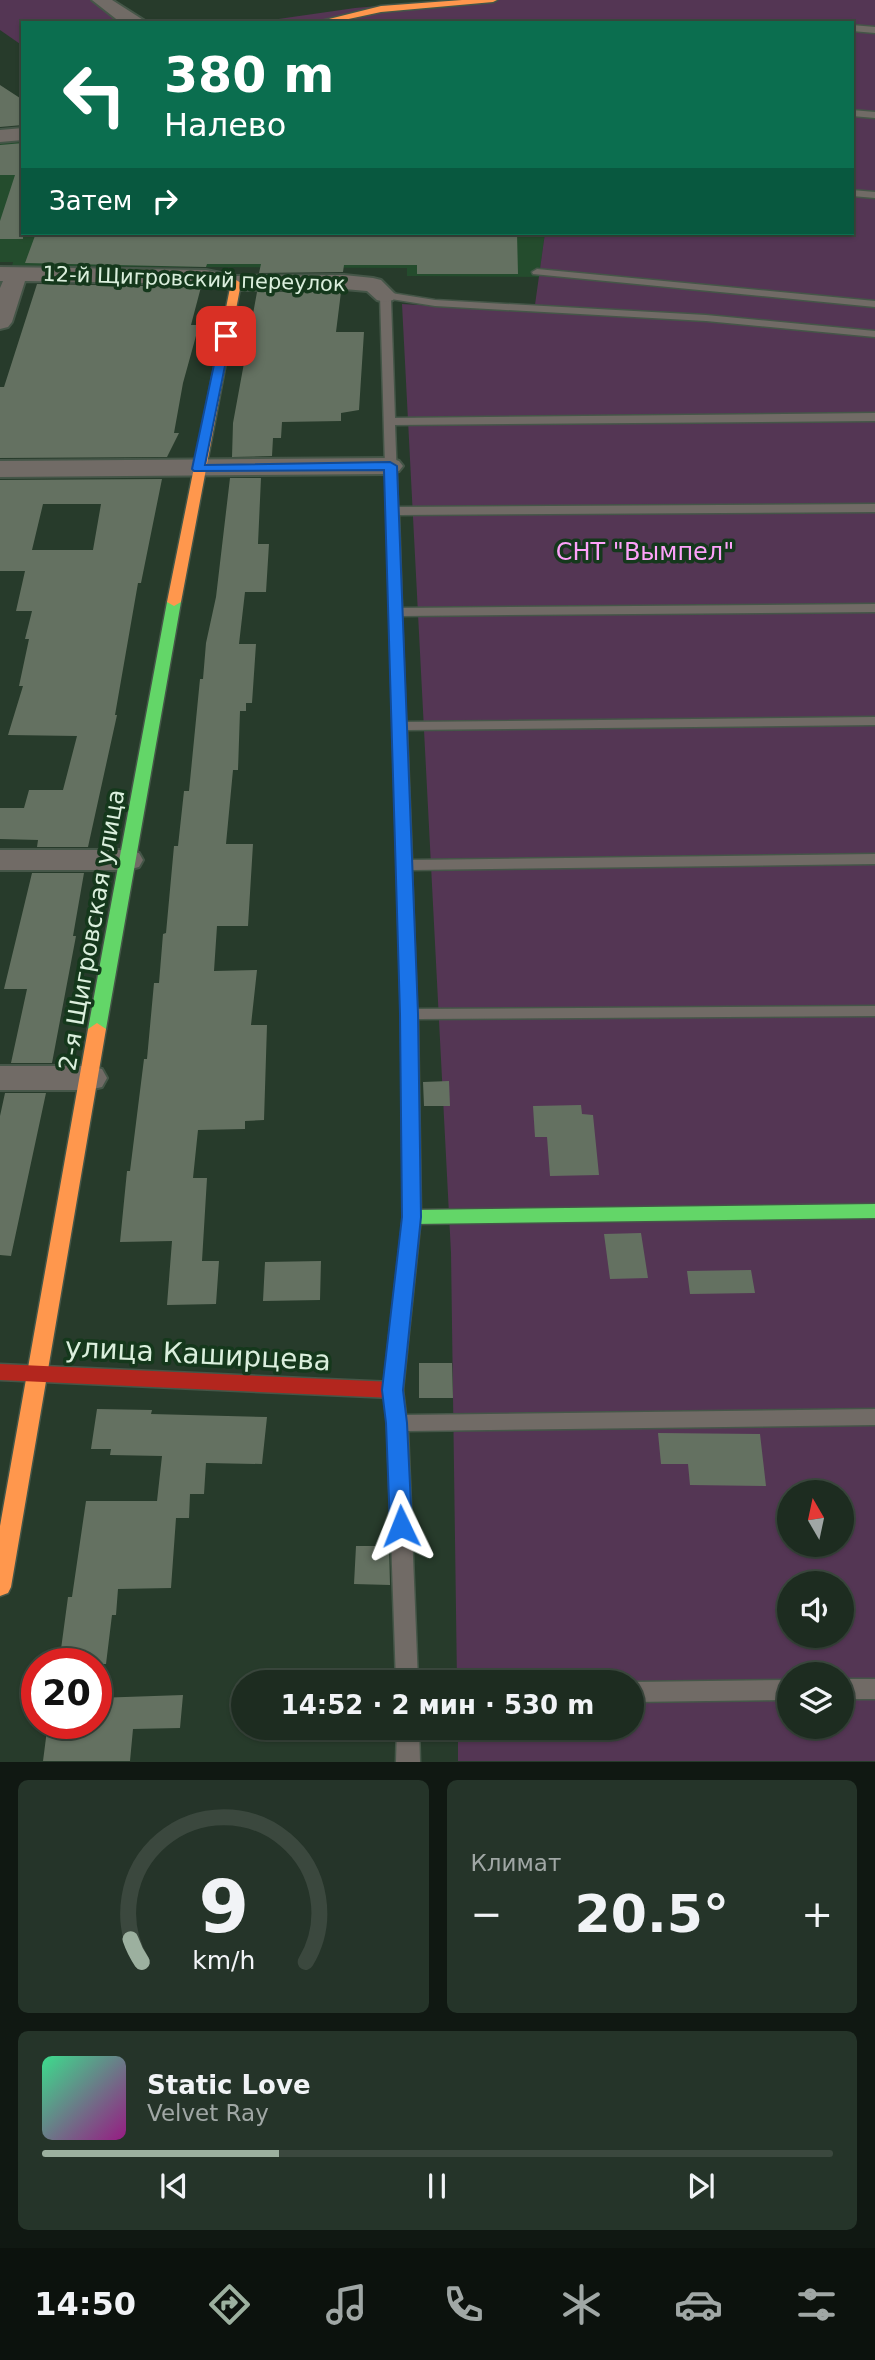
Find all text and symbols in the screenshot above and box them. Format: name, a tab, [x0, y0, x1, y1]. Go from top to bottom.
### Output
text: 380 m	[164, 47, 334, 104]
icon: left	[49, 49, 140, 140]
text: Налево	[164, 106, 286, 144]
icon: right	[146, 182, 184, 220]
text: Затем	[49, 186, 132, 216]
street label: 12-й Щигровский переулок	[42, 262, 346, 296]
pin	[196, 306, 256, 366]
icon: arrive	[207, 317, 245, 355]
park label: СНТ "Вымпел"	[556, 538, 734, 566]
street label: 2-я Щигровская улица	[53, 787, 131, 1073]
street label: улица Каширцева	[64, 1331, 332, 1377]
north arrow	[777, 1480, 854, 1558]
map controls	[777, 1480, 854, 1739]
position arrow	[364, 1489, 438, 1563]
button: sound	[777, 1571, 854, 1648]
speed limit sign: 20	[21, 1648, 112, 1739]
button: layers	[777, 1662, 854, 1739]
text: 14:52 · 2 мин · 530 m	[281, 1690, 594, 1720]
text: Климат	[471, 1850, 561, 1876]
text: 9	[198, 1865, 249, 1950]
text: 20.5°	[575, 1884, 729, 1944]
text: −	[471, 1892, 502, 1936]
text: +	[801, 1892, 833, 1936]
text: km/h	[192, 1946, 255, 1975]
text: Static Love	[147, 2070, 311, 2100]
text: Velvet Ray	[147, 2100, 269, 2126]
icon: previous	[155, 2167, 193, 2205]
icon: pause	[418, 2167, 456, 2205]
icon: next	[682, 2167, 720, 2205]
icon: directions	[205, 2280, 254, 2329]
icon: music	[322, 2280, 371, 2329]
icon: phone	[439, 2280, 488, 2329]
icon: climate	[557, 2280, 606, 2329]
icon: car	[674, 2280, 723, 2329]
icon: filters	[792, 2280, 841, 2329]
text: 14:50	[34, 2285, 136, 2323]

